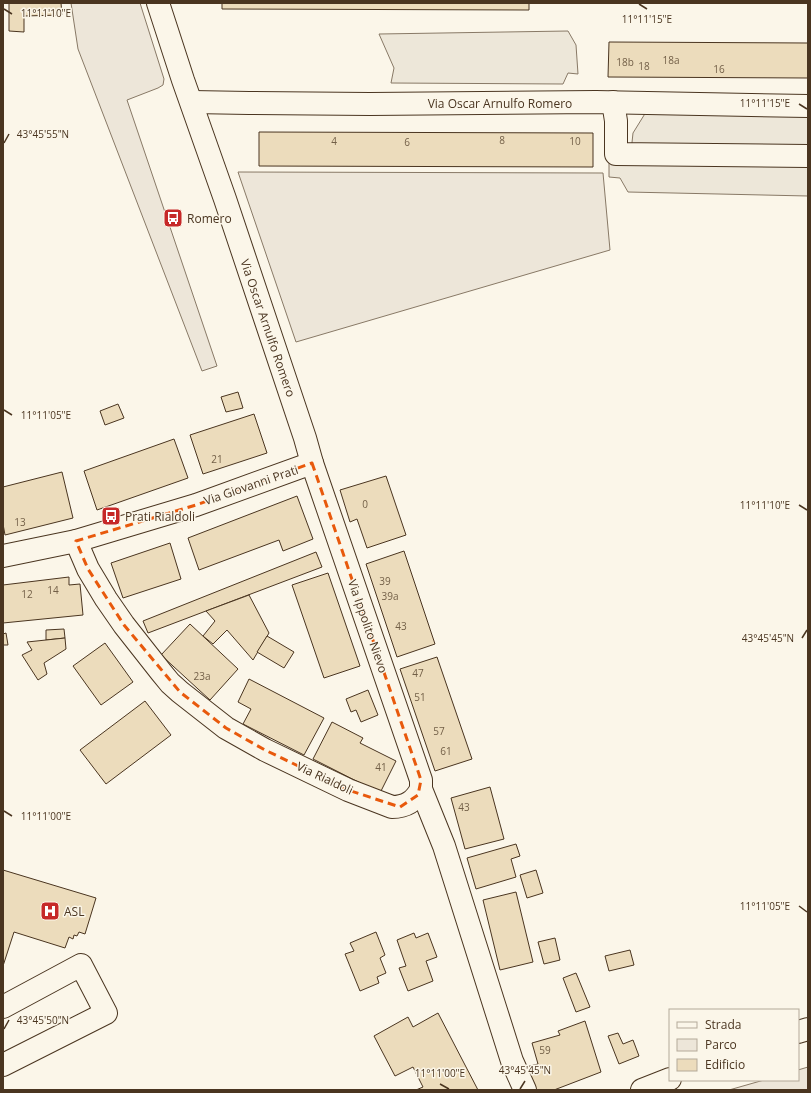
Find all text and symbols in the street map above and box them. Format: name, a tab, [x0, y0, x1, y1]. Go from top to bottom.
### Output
text: 11°11'10"E	[21, 6, 71, 20]
text: 11°11'15"E	[622, 12, 672, 26]
house number: 18a	[663, 53, 680, 67]
house number: 18b	[616, 55, 634, 69]
house number: 18	[638, 59, 650, 73]
house number: 16	[713, 62, 725, 76]
street label: Via Oscar Arnulfo Romero	[428, 95, 572, 112]
text: 11°11'15"E	[740, 96, 790, 110]
text: 43°45'55"N	[17, 127, 69, 141]
house number: 8	[499, 133, 505, 147]
house number: 4	[331, 134, 337, 148]
house number: 10	[569, 134, 581, 148]
house number: 6	[404, 135, 410, 149]
bus stop icon: Romero	[162, 207, 184, 229]
place label: Romero	[187, 210, 232, 227]
street label: Via Oscar Arnulfo Romero	[236, 257, 300, 399]
text: 11°11'05"E	[21, 408, 71, 422]
house number: 21	[211, 452, 223, 466]
street label: Via Giovanni Prati	[202, 461, 300, 509]
house number: 0	[362, 497, 368, 511]
text: 11°11'10"E	[740, 498, 790, 512]
bus stop icon: Prati Rialdoli	[100, 505, 122, 527]
place label: Prati Rialdoli	[125, 508, 195, 525]
house number: 13	[14, 515, 26, 529]
house number: 39	[379, 574, 391, 588]
street label: Via Ippolito Nievo	[344, 577, 392, 675]
house number: 14	[47, 583, 59, 597]
house number: 12	[21, 587, 33, 601]
house number: 39a	[382, 589, 399, 603]
house number: 43	[395, 619, 407, 633]
text: 43°45'45"N	[742, 631, 794, 645]
house number: 47	[412, 666, 424, 680]
house number: 23a	[194, 669, 211, 683]
house number: 51	[414, 690, 426, 704]
house number: 57	[433, 724, 445, 738]
house number: 61	[440, 744, 452, 758]
street label: Via Rialdoli	[294, 757, 356, 799]
house number: 41	[375, 760, 387, 774]
house number: 43	[458, 800, 470, 814]
text: 11°11'00"E	[21, 809, 71, 823]
text: 11°11'05"E	[740, 899, 790, 913]
hospital icon: ASL	[39, 900, 61, 922]
place label: ASL	[64, 903, 84, 920]
legend	[669, 1009, 799, 1081]
text: 43°45'50"N	[17, 1013, 69, 1027]
text: Strada	[705, 1016, 741, 1033]
text: Parco	[705, 1036, 737, 1053]
house number: 59	[539, 1043, 551, 1057]
text: Edificio	[705, 1056, 745, 1073]
text: 43°45'45"N	[499, 1063, 551, 1077]
text: 11°11'00"E	[415, 1066, 465, 1080]

